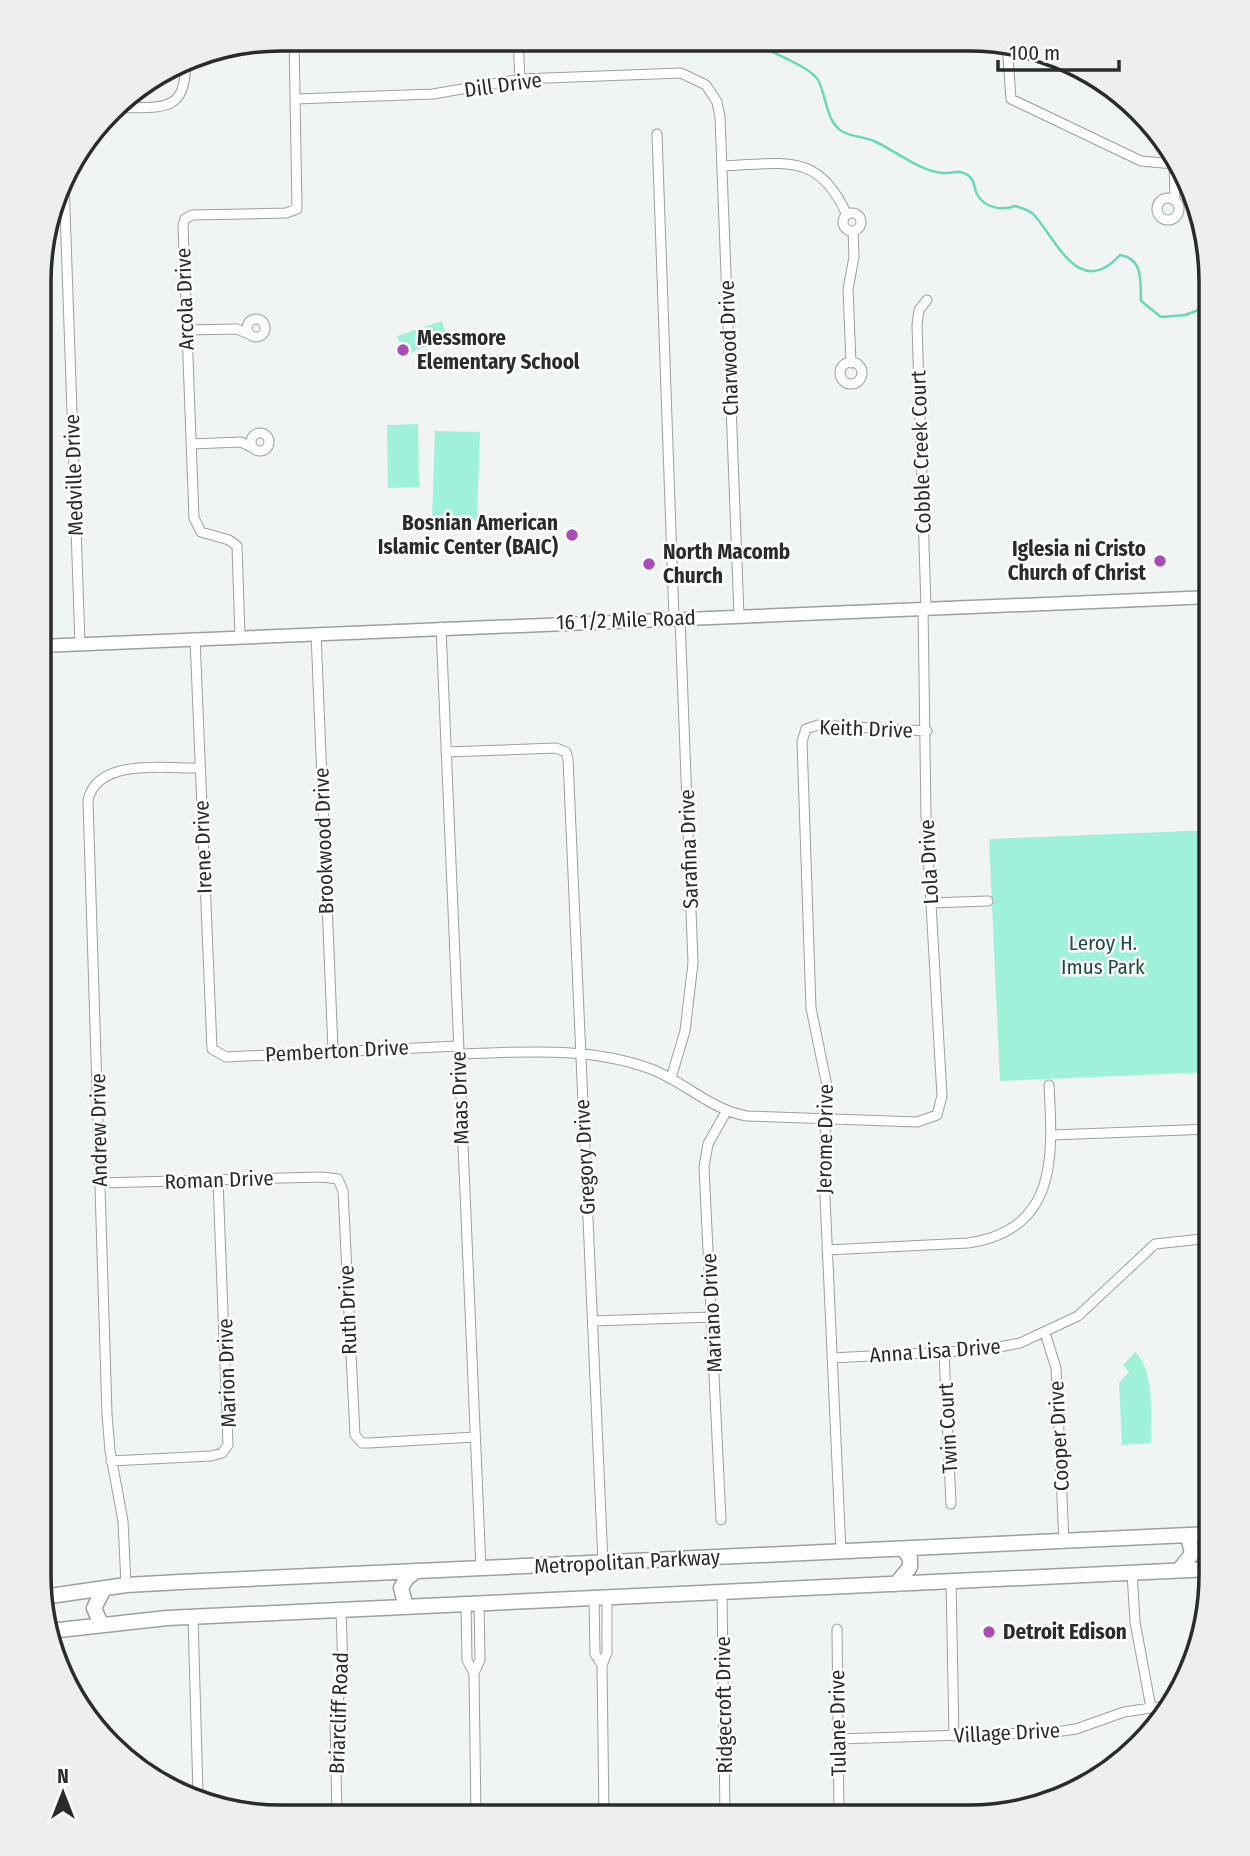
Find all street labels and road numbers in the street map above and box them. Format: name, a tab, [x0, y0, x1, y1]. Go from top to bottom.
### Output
street label: Dill Drive	[463, 67, 543, 103]
street label: Arcola Drive	[170, 247, 200, 351]
street label: Charwood Drive	[714, 280, 744, 416]
street label: Cobble Creek Court	[905, 370, 937, 534]
street label: Medville Drive	[59, 414, 89, 536]
street label: 16 1/2 Mile Road	[556, 605, 696, 635]
street label: Keith Drive	[819, 714, 913, 744]
street label: Brookwood Drive	[308, 767, 340, 915]
street label: Sarafina Drive	[674, 789, 704, 909]
street label: Irene Drive	[188, 800, 218, 894]
street label: Lola Drive	[914, 819, 944, 905]
street label: Pemberton Drive	[265, 1034, 409, 1068]
street label: Maas Drive	[445, 1051, 475, 1145]
street label: Andrew Drive	[85, 1073, 113, 1187]
street label: Jerome Drive	[811, 1084, 839, 1194]
street label: Gregory Drive	[569, 1098, 601, 1216]
street label: Roman Drive	[164, 1165, 274, 1195]
street label: Mariano Drive	[696, 1253, 728, 1373]
street label: Ruth Drive	[333, 1265, 363, 1355]
street label: Marion Drive	[212, 1318, 242, 1428]
street label: Anna Lisa Drive	[868, 1333, 1002, 1369]
street label: Cooper Drive	[1043, 1380, 1075, 1492]
street label: Twin Court	[933, 1382, 963, 1474]
street label: Metropolitan Parkway	[533, 1544, 721, 1580]
street label: Ridgecroft Drive	[710, 1636, 738, 1774]
street label: Briarcliff Road	[324, 1651, 354, 1775]
street label: Tulane Drive	[824, 1670, 852, 1776]
street label: Village Drive	[953, 1717, 1061, 1749]

